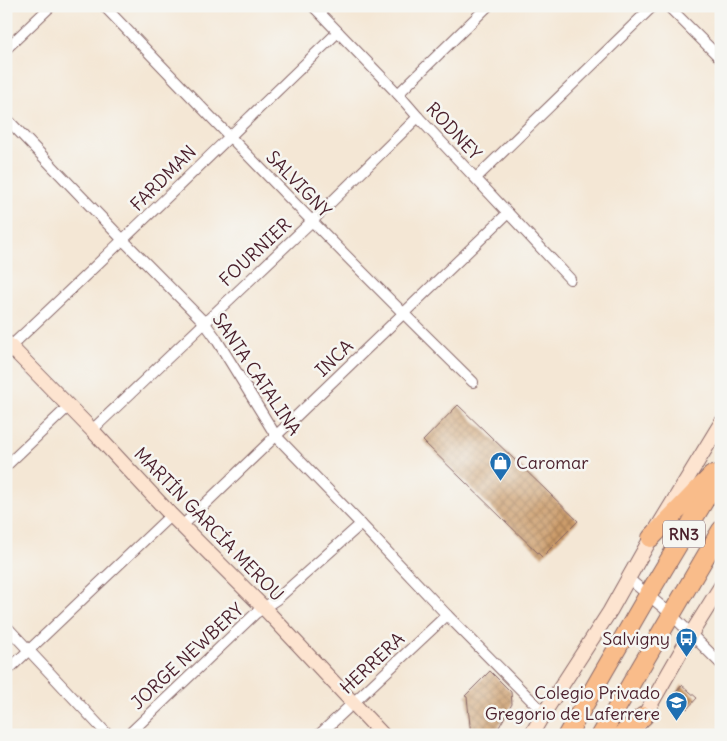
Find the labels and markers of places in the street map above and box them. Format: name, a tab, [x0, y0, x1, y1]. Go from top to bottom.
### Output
shop icon: Caromar	[488, 450, 512, 481]
place label: Caromar	[516, 451, 589, 474]
bus stop icon: Salvigny	[674, 626, 698, 657]
place label: Salvigny	[602, 627, 670, 650]
place label: Colegio Privado Gregorio de Laferrere	[485, 681, 660, 725]
school or university icon: Colegio Privado Gregorio de Laferrere	[664, 690, 688, 721]

